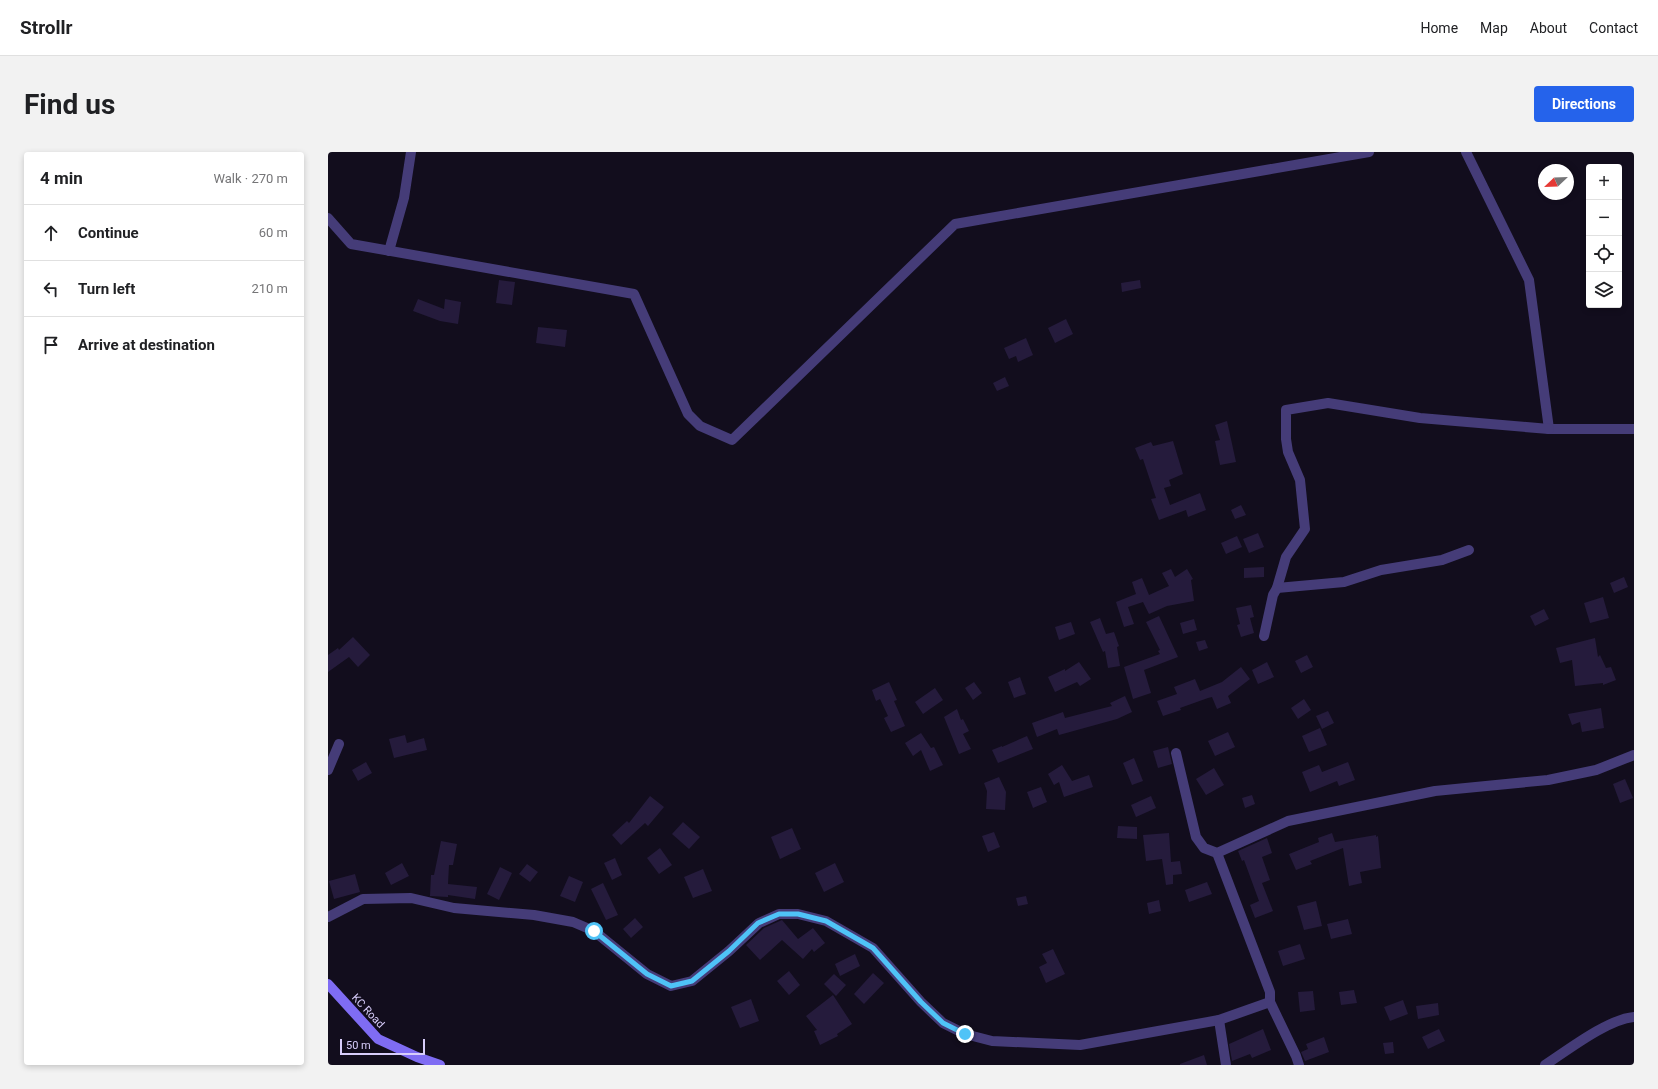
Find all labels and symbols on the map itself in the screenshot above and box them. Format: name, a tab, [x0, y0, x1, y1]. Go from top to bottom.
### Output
north arrow	[1538, 164, 1574, 200]
route start	[585, 922, 603, 940]
street label: KC Road	[349, 991, 387, 1031]
route end	[956, 1025, 974, 1043]
scale bar	[340, 1037, 425, 1056]

